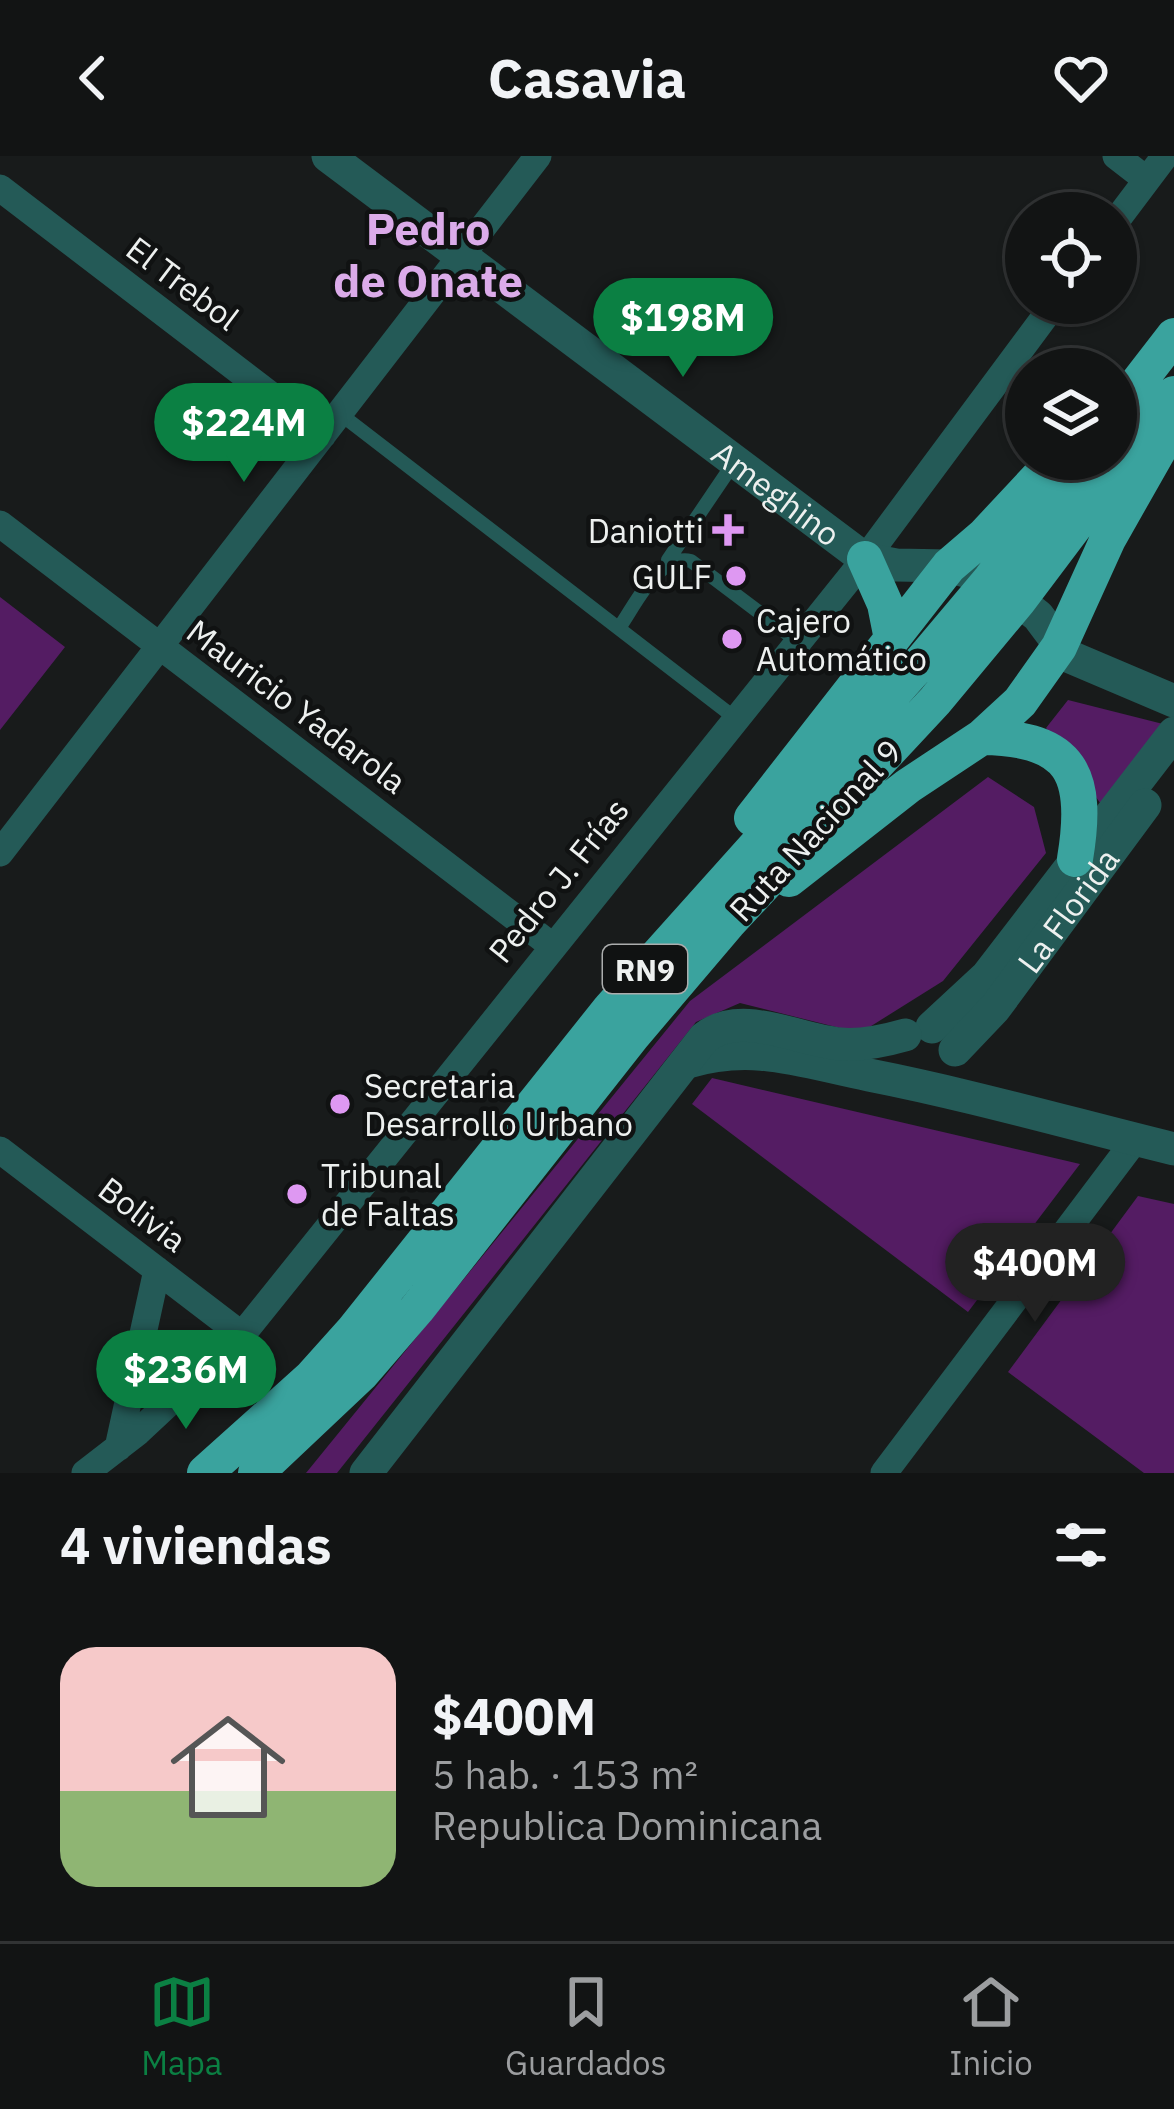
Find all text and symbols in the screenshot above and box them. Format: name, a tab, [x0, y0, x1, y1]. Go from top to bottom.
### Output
text: Casavia	[488, 43, 686, 113]
icon: back	[60, 45, 126, 111]
icon: heart	[1048, 45, 1114, 111]
map controls	[1005, 192, 1137, 480]
button: locate	[1005, 192, 1137, 324]
district label: Pedro de Onate	[333, 199, 523, 309]
street label: El Trebol	[118, 227, 248, 339]
pin: $198M	[599, 278, 767, 380]
text: $198M	[620, 291, 746, 342]
button: layers	[1005, 348, 1137, 480]
pin: $224M	[160, 383, 328, 485]
text: $224M	[181, 396, 307, 447]
street label: Ameghino	[704, 431, 849, 555]
place label: Daniotti	[588, 509, 704, 552]
marker: Daniotti	[715, 517, 741, 543]
place label: GULF	[632, 555, 712, 598]
marker: GULF	[723, 563, 749, 589]
place label: Cajero Automático	[756, 599, 927, 680]
street label: Mauricio Yadarola	[179, 609, 415, 803]
marker: Cajero Automático	[719, 626, 745, 652]
street label: Ruta Nacional 9	[719, 730, 911, 930]
street label: Pedro J. Frías	[478, 789, 638, 971]
street label: La Florida	[1007, 839, 1128, 981]
road number: RN9	[603, 945, 687, 993]
place label: Secretaria Desarrollo Urbano	[364, 1064, 633, 1145]
marker: Secretaria Desarrollo Urbano	[327, 1091, 353, 1117]
place label: Tribunal de Faltas	[321, 1154, 455, 1235]
street label: Bolivia	[90, 1167, 196, 1261]
marker: Tribunal de Faltas	[284, 1181, 310, 1207]
pin: $400M	[951, 1223, 1119, 1325]
text: $400M	[972, 1236, 1098, 1287]
pin: $236M	[102, 1330, 270, 1432]
text: $236M	[123, 1343, 249, 1394]
text: 4 viviendas	[60, 1512, 331, 1578]
icon: filters	[1048, 1512, 1114, 1578]
text: $400M	[432, 1683, 596, 1749]
icon: home	[156, 1695, 300, 1839]
text: 5 hab. · 153 m²	[432, 1749, 698, 1800]
text: Republica Dominicana	[432, 1800, 822, 1851]
tab: Mapa	[141, 1969, 222, 2084]
tab: Guardados	[505, 1969, 667, 2084]
tab: Inicio	[949, 1969, 1033, 2084]

